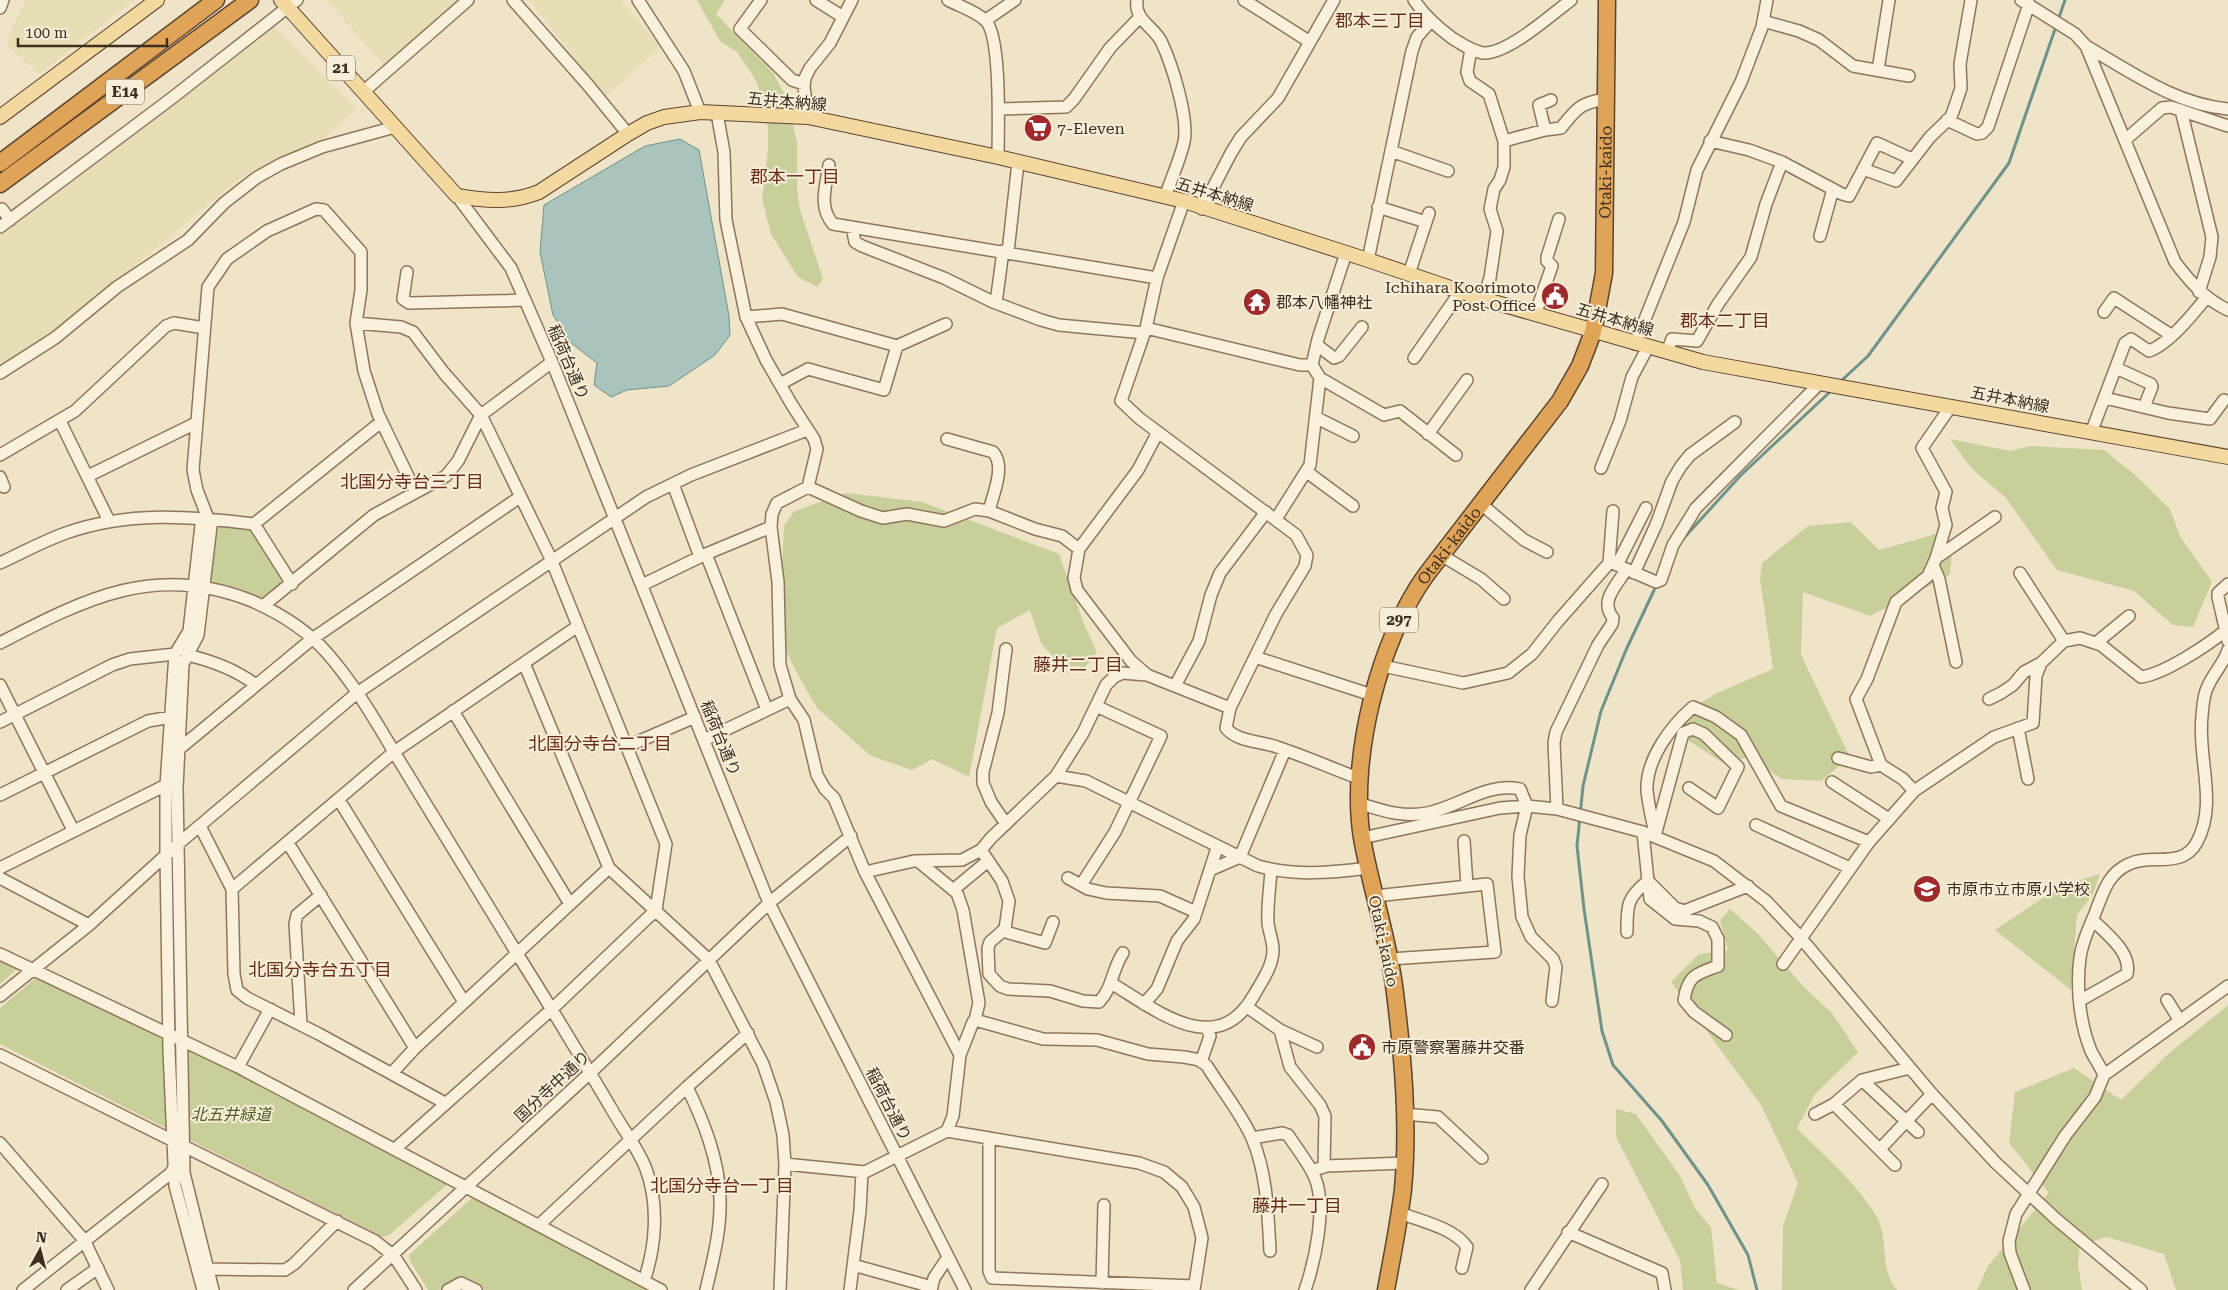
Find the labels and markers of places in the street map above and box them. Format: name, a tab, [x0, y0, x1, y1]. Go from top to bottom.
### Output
supermarket icon: 7-Eleven	[1023, 113, 1053, 143]
place label: 7-Eleven	[1057, 119, 1125, 138]
place label: Ichihara Koorimoto Post Office	[1385, 278, 1536, 315]
public building icon: Ichihara Koorimoto Post Office	[1540, 281, 1570, 311]
temple icon: 郡本八幡神社	[1242, 287, 1272, 317]
place label: 郡本八幡神社	[1276, 293, 1372, 312]
school or university icon: 市原市立市原小学校	[1912, 874, 1942, 904]
place label: 市原市立市原小学校	[1946, 880, 2090, 899]
public building icon: 市原警察署藤井交番	[1347, 1032, 1377, 1062]
place label: 市原警察署藤井交番	[1381, 1038, 1525, 1057]

